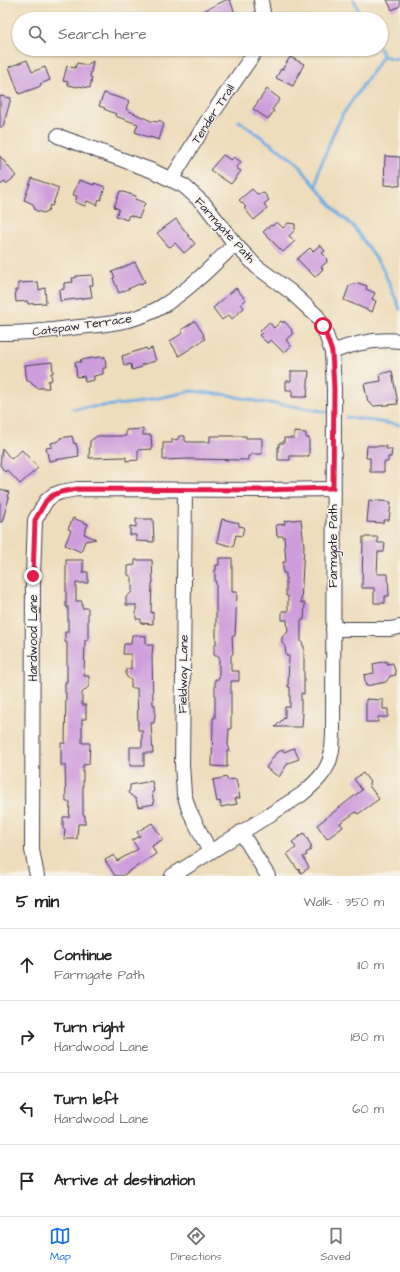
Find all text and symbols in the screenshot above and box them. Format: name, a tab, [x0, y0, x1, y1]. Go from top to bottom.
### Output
search box	[12, 12, 388, 56]
icon: search	[26, 23, 48, 45]
text: Search here	[58, 24, 147, 45]
street label: Tender Trail	[188, 81, 239, 147]
street label: Farmgate Path	[190, 194, 259, 268]
street label: Catspaw Terrace	[31, 310, 133, 341]
route start	[314, 317, 332, 335]
street label: Farmgate Path	[325, 504, 343, 588]
route end	[24, 567, 42, 585]
street label: Hardwood Lane	[25, 594, 42, 682]
street label: Fieldway Lane	[174, 634, 194, 714]
text: 5 min	[16, 890, 59, 914]
text: Walk · 350 m	[304, 893, 384, 911]
text: Continue	[54, 945, 112, 966]
icon: ahead	[16, 954, 38, 976]
text: 110 m	[357, 956, 384, 974]
text: Farmgate Path	[54, 966, 144, 984]
text: Turn right	[54, 1017, 125, 1038]
icon: right	[16, 1026, 38, 1048]
text: 180 m	[350, 1028, 384, 1046]
text: Hardwood Lane	[54, 1038, 148, 1056]
text: Turn left	[54, 1089, 118, 1110]
icon: left	[16, 1098, 38, 1120]
text: 60 m	[352, 1100, 384, 1118]
text: Hardwood Lane	[54, 1110, 148, 1128]
icon: arrive	[16, 1170, 38, 1192]
text: Arrive at destination	[54, 1170, 195, 1191]
tab: Map	[49, 1225, 71, 1264]
tab: Directions	[170, 1225, 222, 1264]
tab: Saved	[321, 1225, 351, 1264]

